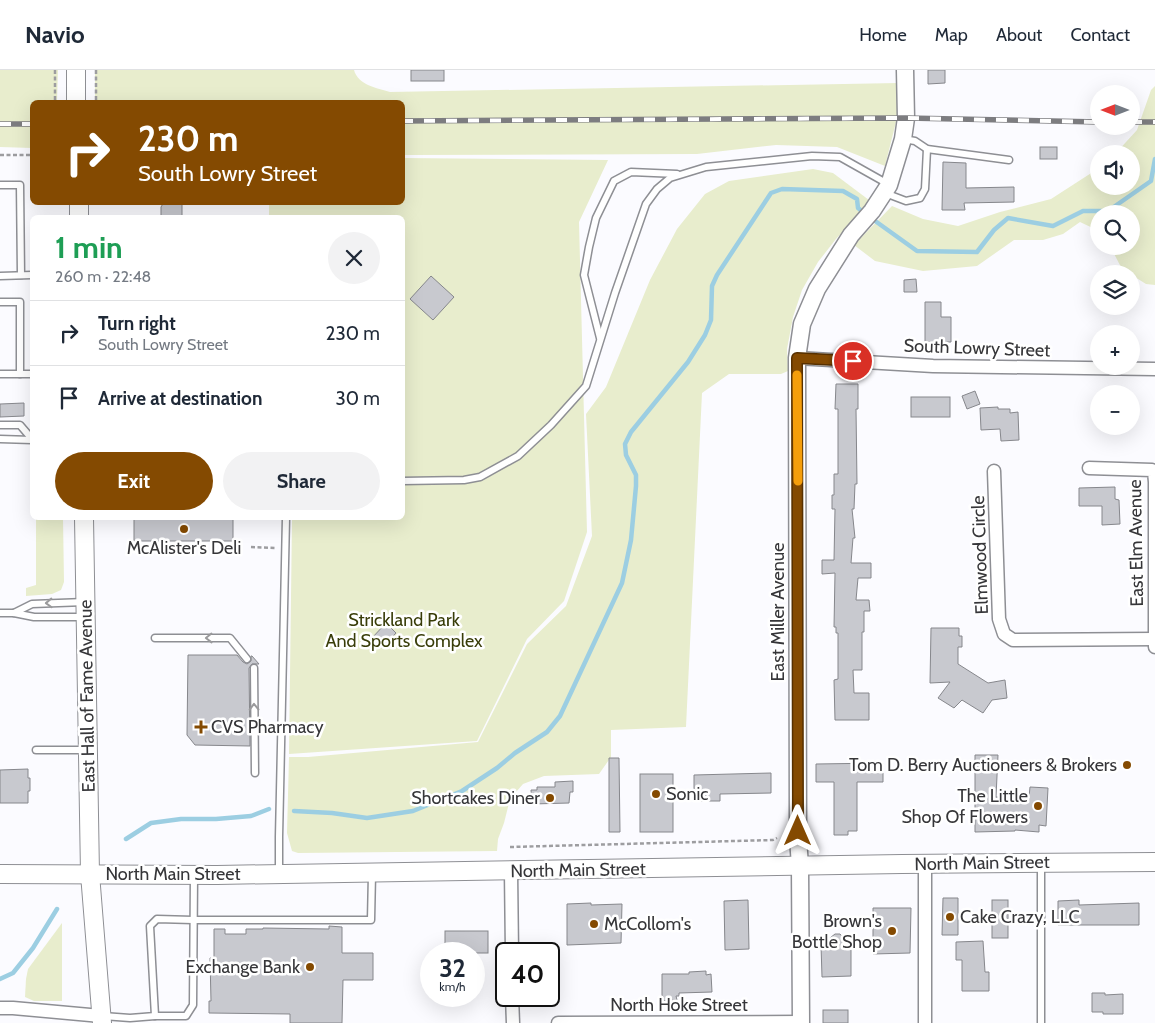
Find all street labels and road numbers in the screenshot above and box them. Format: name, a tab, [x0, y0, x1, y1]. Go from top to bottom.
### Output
street label: South Lowry Street	[903, 334, 1051, 362]
street label: East Elm Avenue	[1124, 479, 1148, 607]
street label: Elmwood Circle	[967, 495, 993, 615]
street label: East Miller Avenue	[767, 543, 789, 681]
street label: East Hall of Fame Avenue	[74, 599, 100, 793]
street label: North Main Street	[914, 851, 1050, 875]
street label: North Main Street	[510, 858, 646, 882]
street label: North Main Street	[105, 863, 241, 885]
street label: North Hoke Street	[610, 994, 748, 1016]

